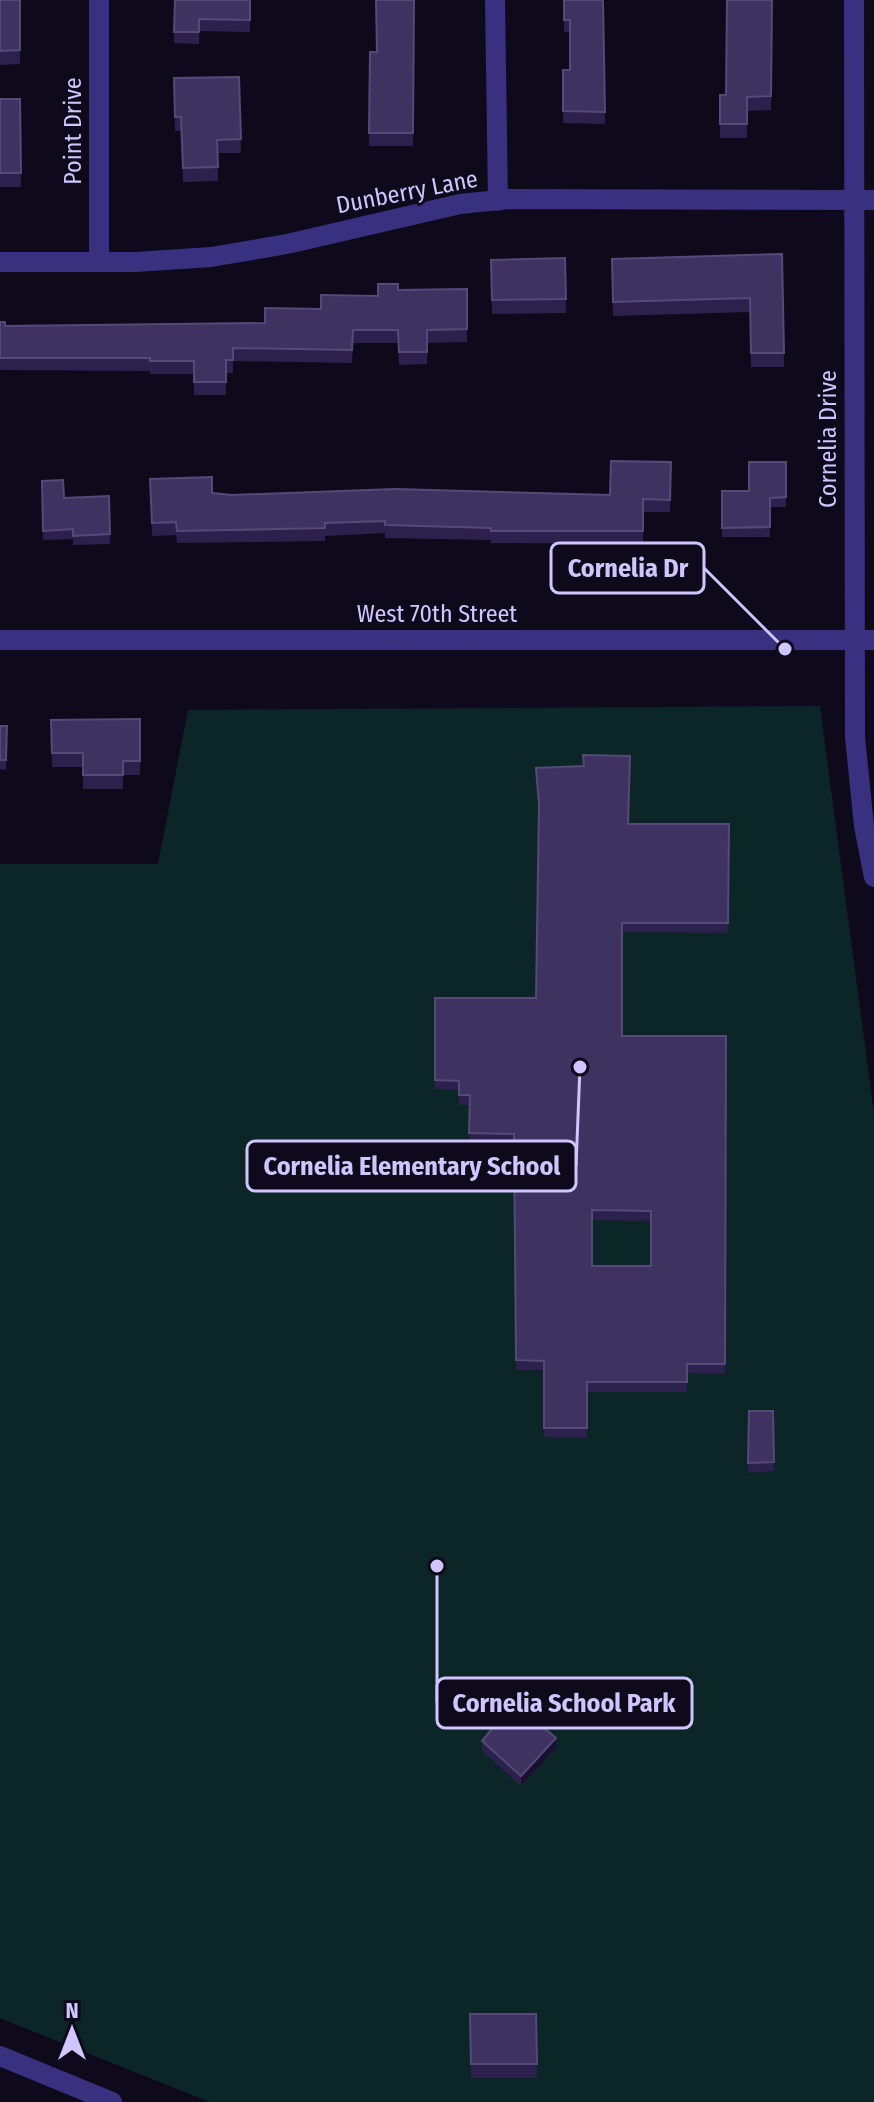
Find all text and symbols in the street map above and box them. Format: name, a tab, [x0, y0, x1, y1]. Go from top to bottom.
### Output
street label: Point Drive	[59, 77, 87, 185]
street label: Dunberry Lane	[334, 165, 480, 219]
street label: Cornelia Drive	[814, 370, 842, 508]
callout: Cornelia Dr	[551, 543, 704, 593]
text: Cornelia Dr	[568, 553, 689, 584]
street label: West 70th Street	[357, 600, 517, 628]
callout: Cornelia Elementary School	[247, 1141, 576, 1191]
text: Cornelia Elementary School	[264, 1151, 561, 1182]
callout: Cornelia School Park	[437, 1678, 692, 1728]
text: Cornelia School Park	[453, 1688, 676, 1719]
north arrow	[32, 1990, 112, 2070]
text: N	[65, 1997, 79, 2024]

